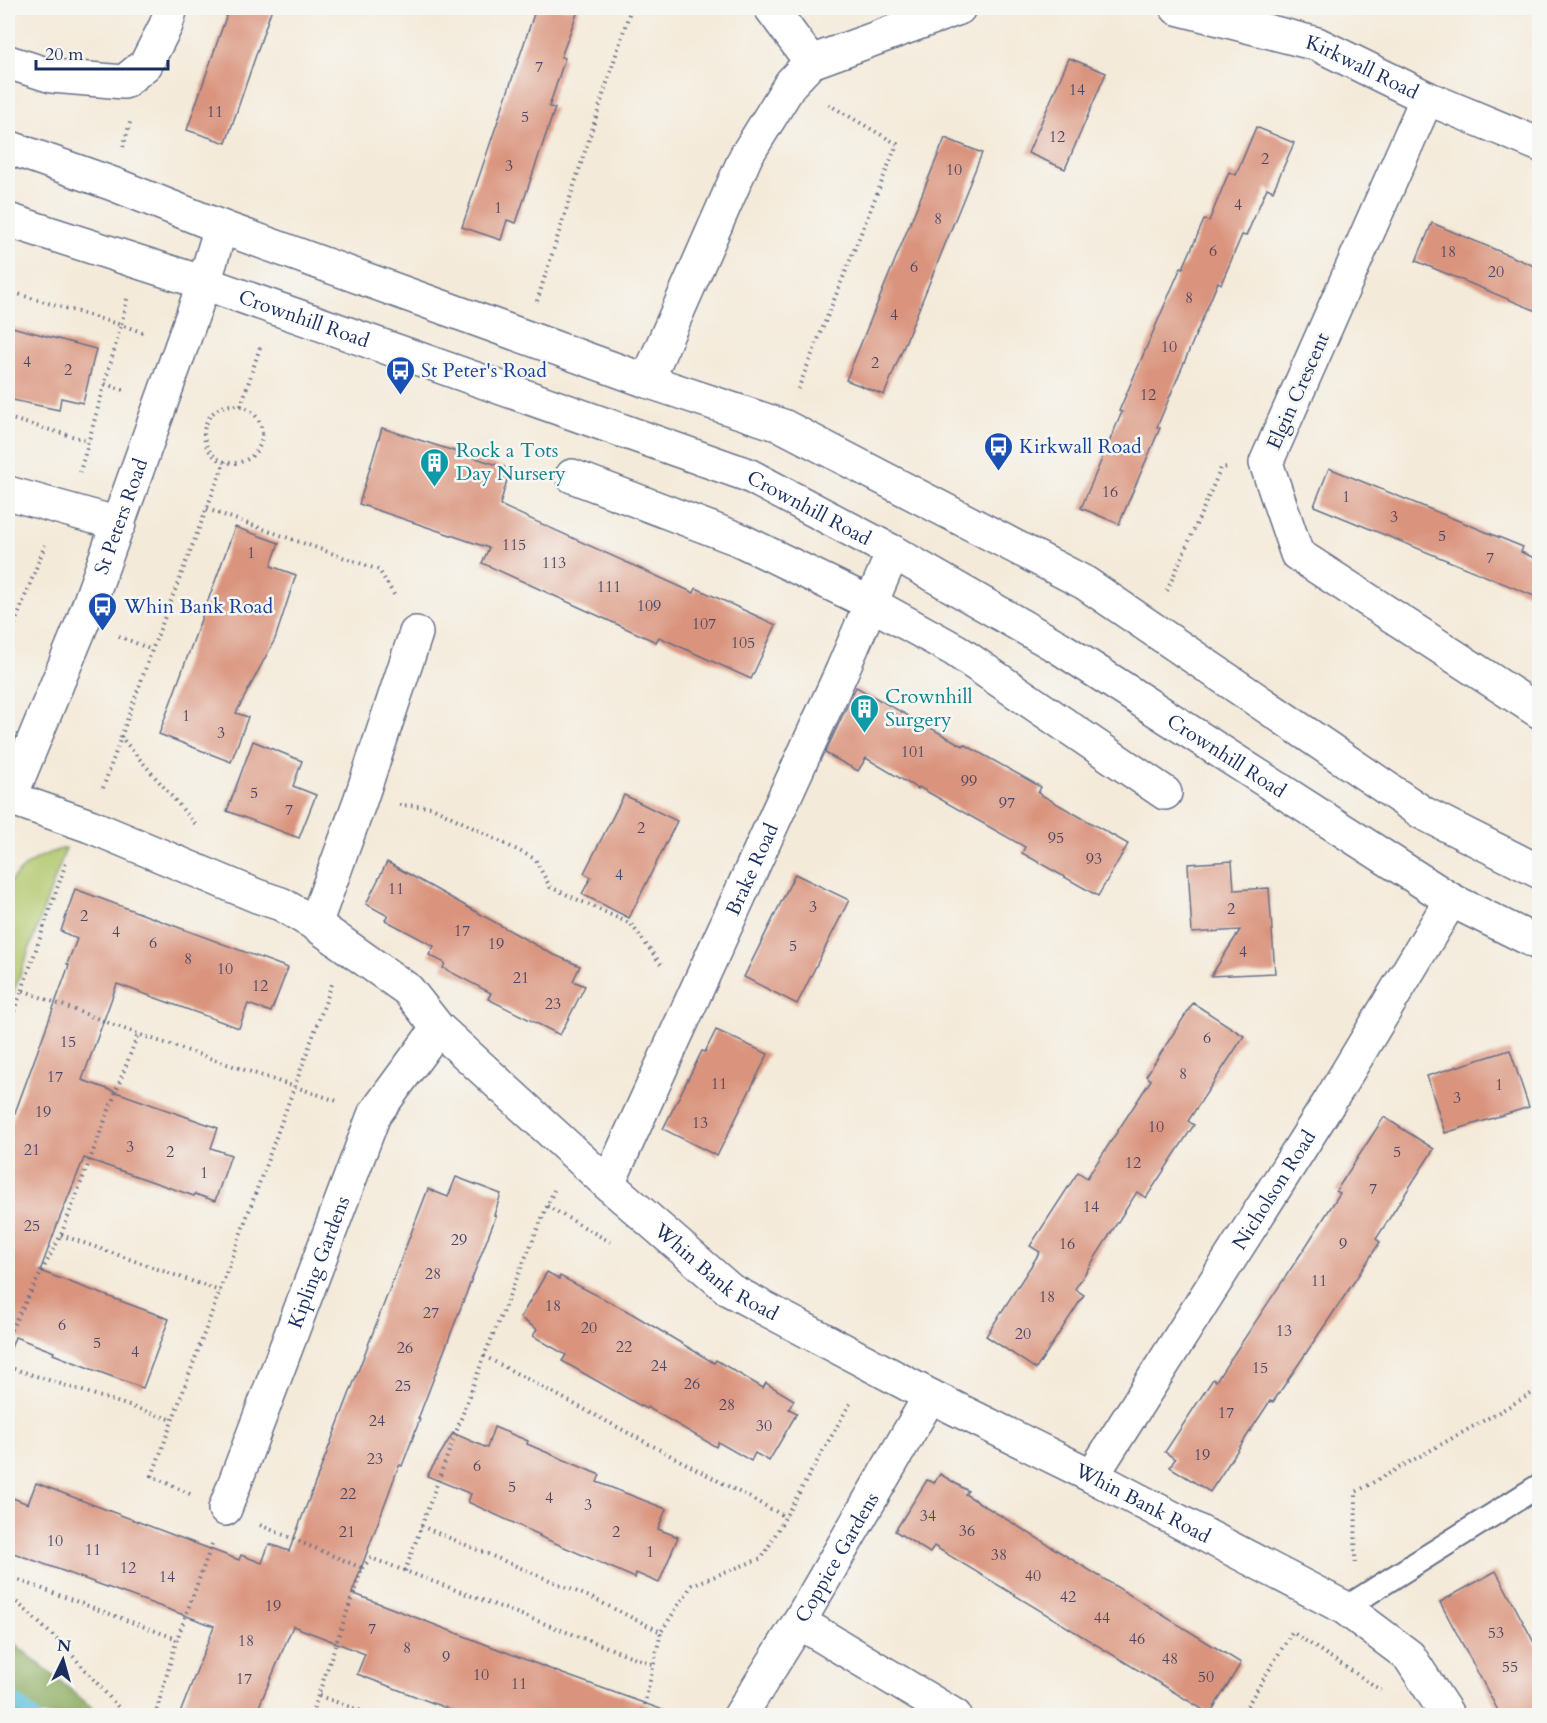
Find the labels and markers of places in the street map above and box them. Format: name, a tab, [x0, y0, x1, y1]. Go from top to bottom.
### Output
bus stop icon: St Peter's Road	[384, 354, 416, 396]
place label: St Peter's Road	[421, 357, 547, 384]
bus stop icon: Kirkwall Road	[982, 430, 1014, 472]
place label: Kirkwall Road	[1019, 433, 1142, 460]
place label: Rock a Tots Day Nursery	[456, 437, 566, 487]
building icon: Rock a Tots Day Nursery	[419, 446, 451, 488]
bus stop icon: Whin Bank Road	[87, 590, 119, 632]
place label: Whin Bank Road	[123, 593, 273, 620]
place label: Crownhill Surgery	[885, 683, 973, 733]
building icon: Crownhill Surgery	[848, 692, 880, 734]

